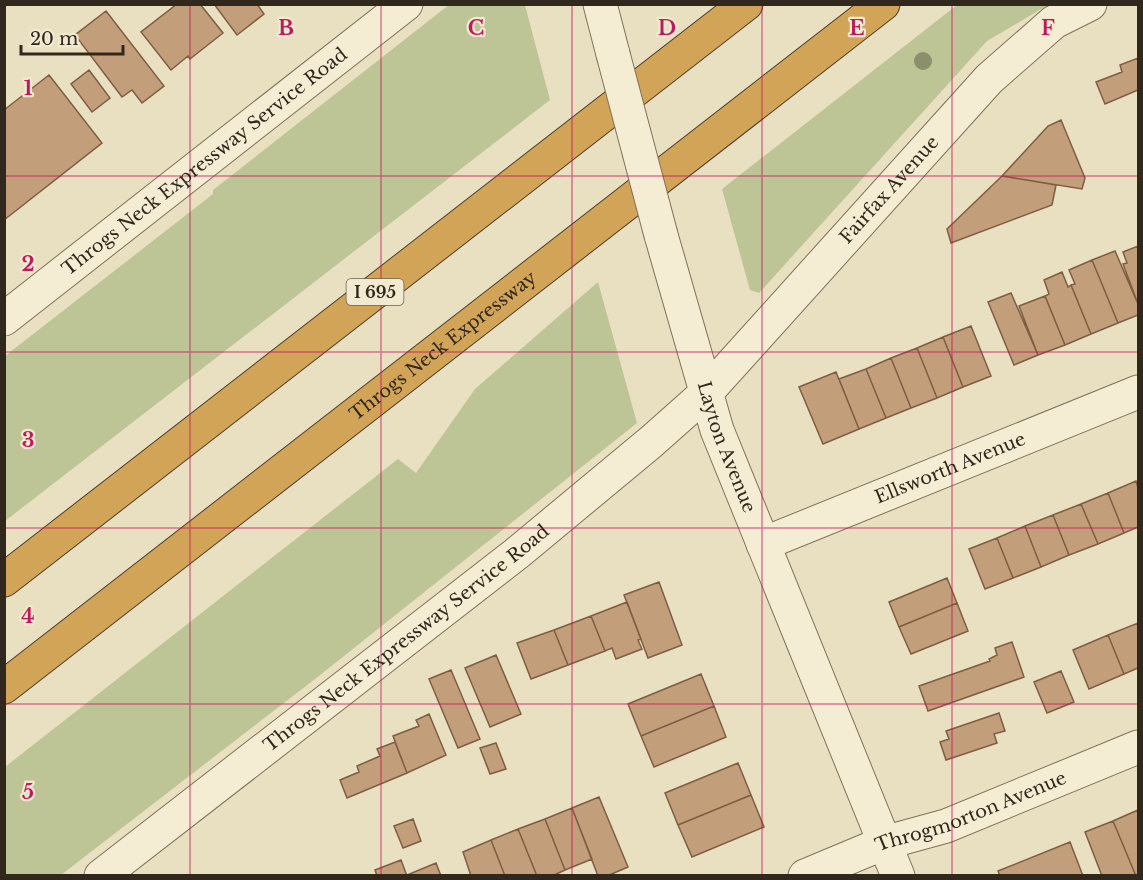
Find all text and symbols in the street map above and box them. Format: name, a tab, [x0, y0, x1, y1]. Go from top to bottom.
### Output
text: B	[278, 16, 294, 40]
text: C	[468, 16, 484, 40]
text: D	[658, 16, 676, 40]
text: E	[849, 16, 865, 40]
text: F	[1041, 16, 1055, 40]
scale bar	[21, 18, 123, 56]
text: 20 m	[30, 28, 78, 50]
street label: Throgs Neck Expressway Service Road	[58, 43, 352, 280]
text: 1	[24, 76, 33, 100]
street label: Fairfax Avenue	[835, 131, 943, 248]
text: 2	[21, 252, 35, 276]
street label: Throgs Neck Expressway	[345, 266, 541, 425]
road number: I 695	[346, 279, 404, 305]
street label: Layton Avenue	[693, 379, 760, 516]
text: 3	[22, 428, 34, 452]
street label: Ellsworth Avenue	[872, 428, 1029, 508]
street label: Throgs Neck Expressway Service Road	[259, 520, 554, 757]
text: 4	[21, 604, 35, 628]
street label: Throgmorton Avenue	[872, 767, 1069, 856]
text: 5	[22, 780, 34, 804]

